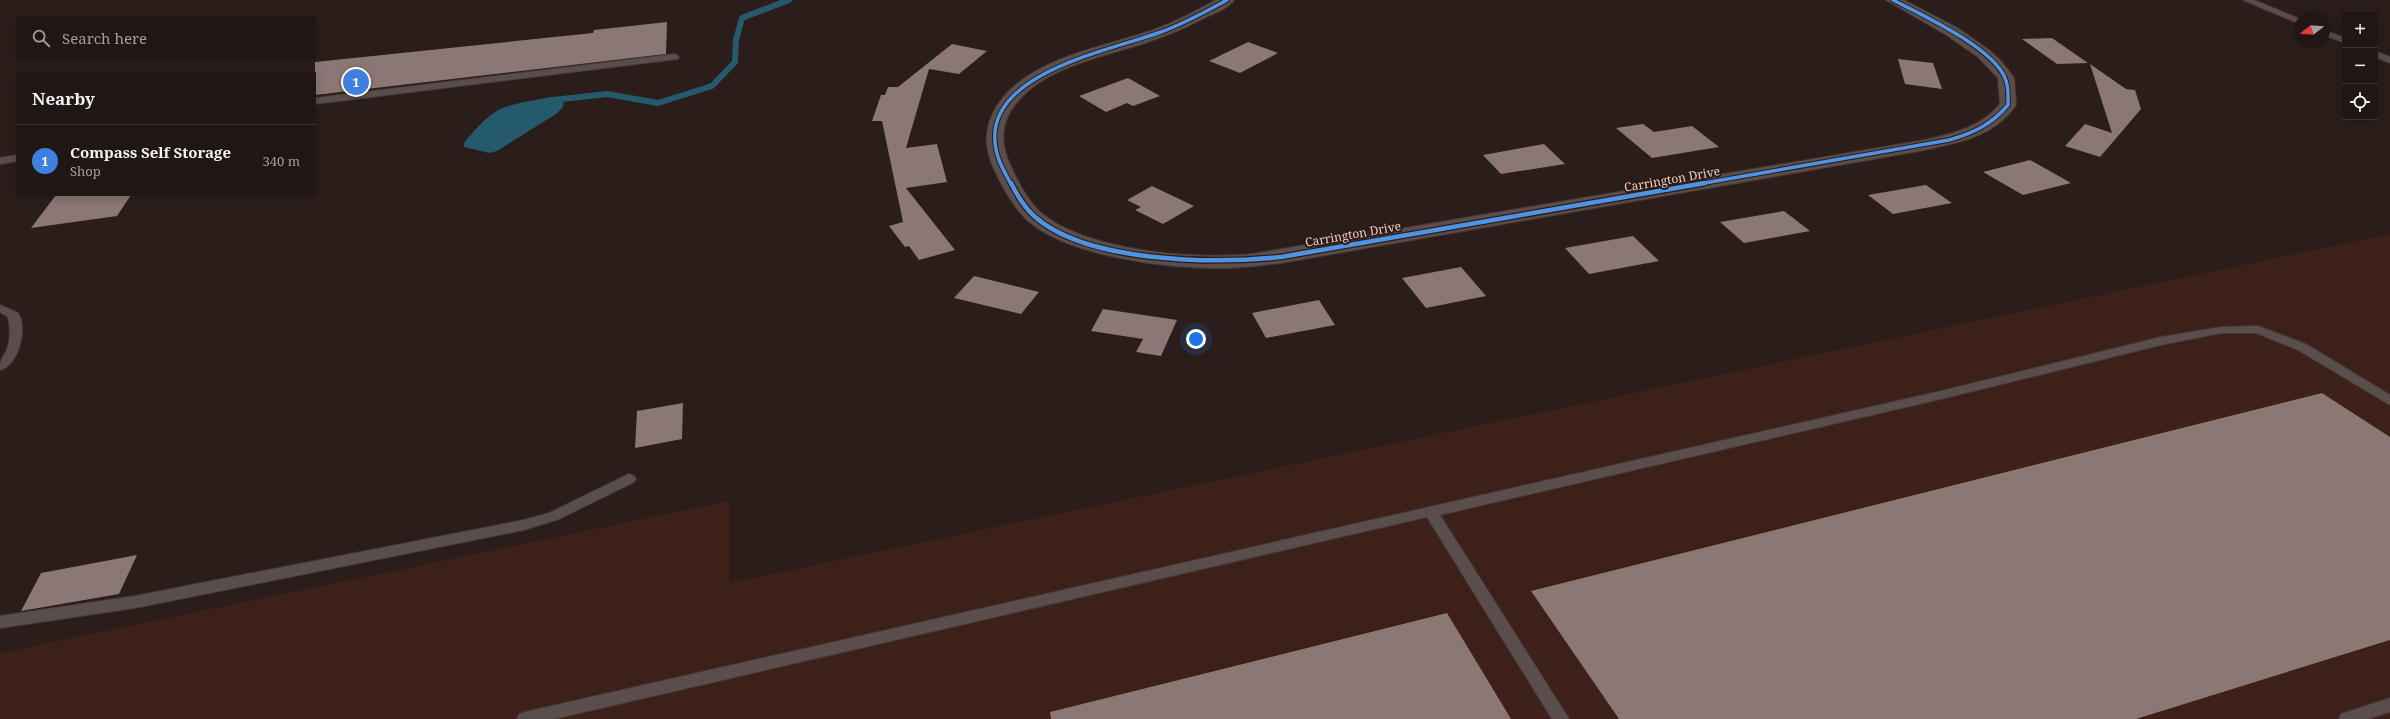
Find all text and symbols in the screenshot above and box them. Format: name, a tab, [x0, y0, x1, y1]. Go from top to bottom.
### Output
north arrow	[2294, 12, 2330, 48]
map controls	[2342, 12, 2378, 120]
button: +	[2342, 12, 2378, 48]
search box	[16, 16, 316, 60]
icon: search	[30, 27, 52, 49]
text: Search here	[62, 28, 147, 48]
button: −	[2342, 48, 2378, 84]
pin: 1	[343, 67, 369, 97]
button: locate	[2342, 84, 2378, 120]
text: Nearby	[32, 87, 95, 110]
text: Compass Self Storage	[70, 142, 231, 162]
text: 1	[41, 152, 49, 170]
text: 340 m	[263, 152, 300, 170]
text: Shop	[70, 162, 101, 180]
street label: Carrington Drive	[1623, 162, 1721, 196]
street label: Carrington Drive	[1304, 217, 1402, 251]
your location	[1186, 329, 1206, 349]

